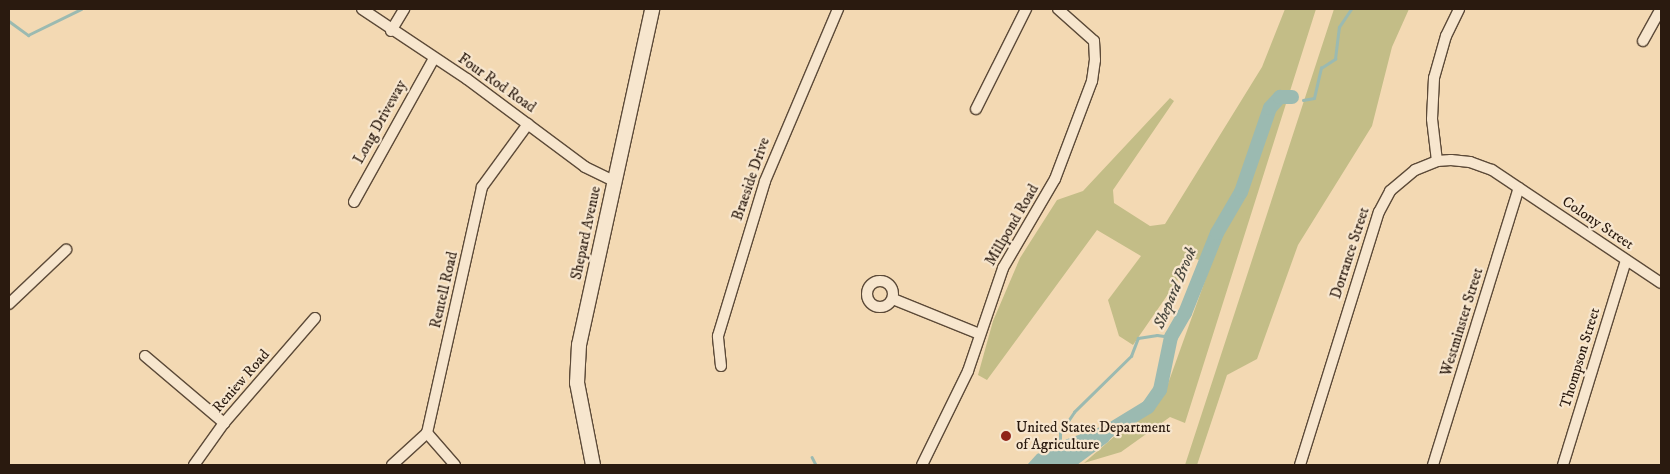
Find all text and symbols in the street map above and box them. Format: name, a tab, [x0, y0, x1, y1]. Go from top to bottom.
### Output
street label: Four Rod Road	[455, 50, 539, 116]
street label: Long Driveway	[350, 77, 410, 167]
street label: Braeside Drive	[728, 135, 774, 223]
street label: Millpond Road	[981, 181, 1043, 269]
street label: Shepard Avenue	[567, 185, 605, 281]
street label: Colony Street	[1559, 192, 1637, 254]
street label: Dorrance Street	[1327, 205, 1373, 301]
water label: Shepard Brook	[1149, 244, 1201, 332]
street label: Rentell Road	[426, 250, 462, 330]
street label: Westminster Street	[1437, 266, 1487, 378]
street label: Thompson Street	[1556, 306, 1604, 410]
street label: Reniew Road	[209, 346, 273, 416]
place label: United States Department of Agriculture	[1016, 418, 1171, 453]
marker: United States Department of Agriculture	[1000, 430, 1012, 442]

